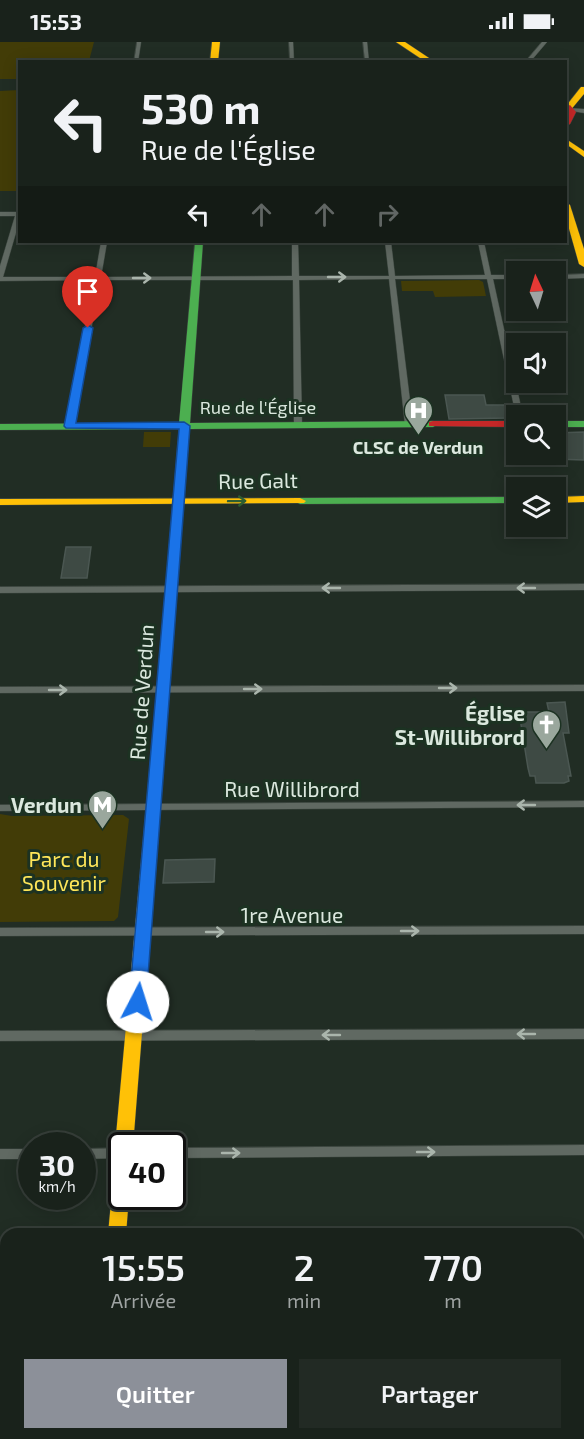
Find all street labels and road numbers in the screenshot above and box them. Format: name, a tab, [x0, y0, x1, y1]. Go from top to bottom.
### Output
street label: Rue de l'Église	[200, 396, 316, 418]
street label: Rue Galt	[218, 467, 298, 493]
street label: Rue de Verdun	[124, 623, 158, 761]
street label: Rue Willibrord	[224, 776, 360, 801]
street label: 1re Avenue	[241, 902, 343, 927]

